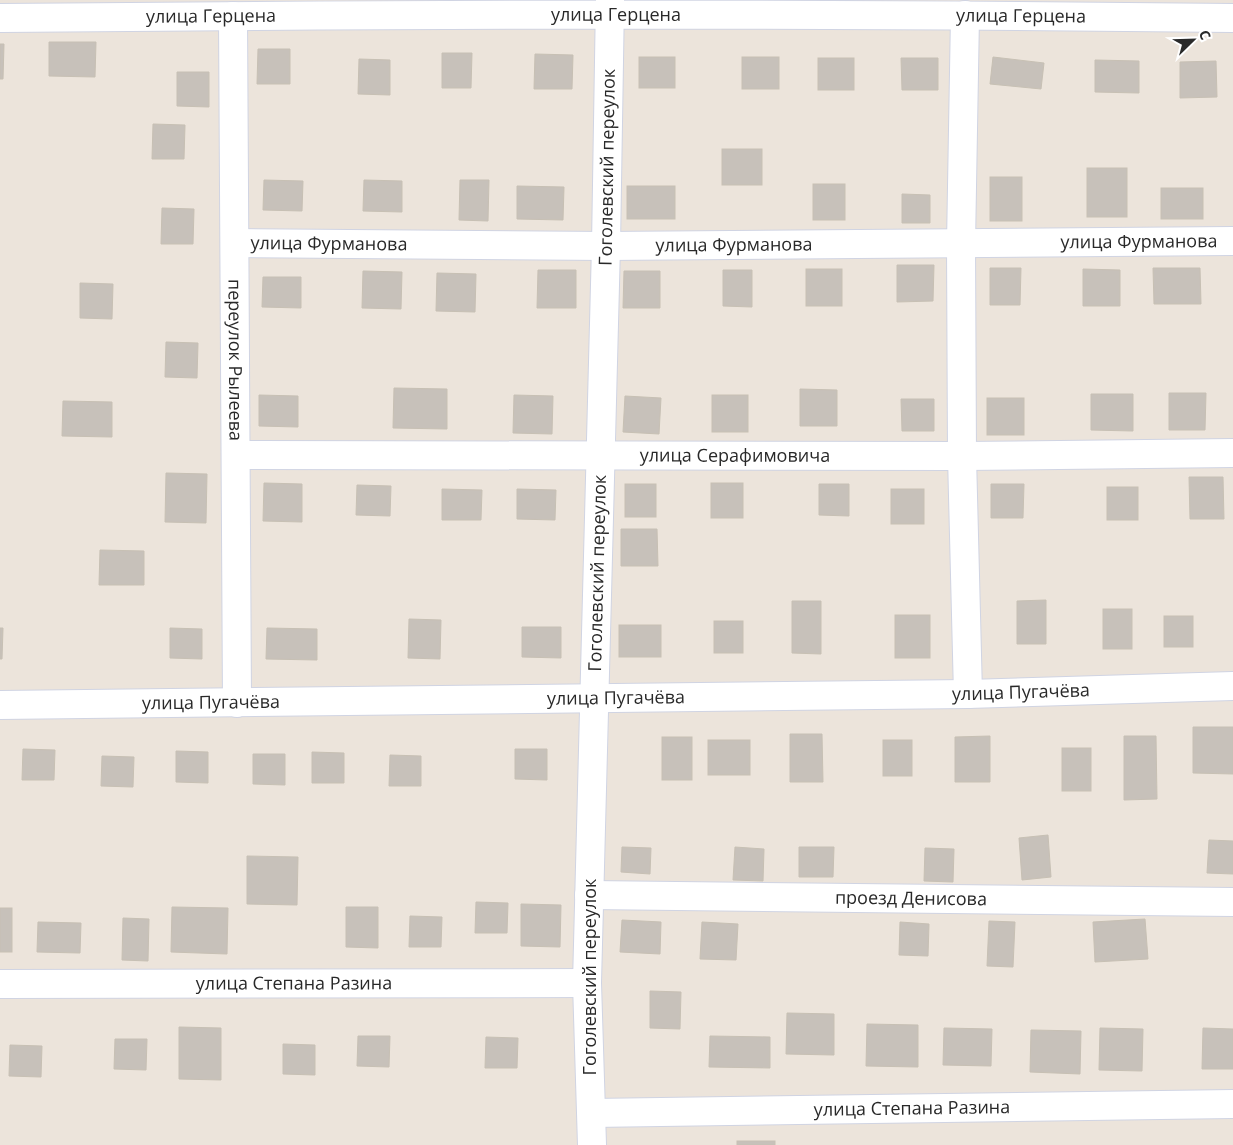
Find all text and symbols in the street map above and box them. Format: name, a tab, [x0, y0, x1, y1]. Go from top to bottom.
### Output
street label: улица Герцена	[551, 2, 681, 26]
street label: улица Герцена	[146, 3, 276, 28]
street label: улица Герцена	[956, 3, 1086, 27]
north arrow	[1168, 15, 1218, 65]
text: С	[1195, 27, 1216, 43]
street label: Гоголевский переулок	[592, 68, 620, 266]
street label: улица Фурманова	[1060, 228, 1218, 253]
street label: улица Фурманова	[250, 230, 408, 255]
street label: улица Фурманова	[655, 231, 813, 257]
street label: переулок Рылеева	[224, 279, 248, 441]
street label: улица Серафимовича	[640, 443, 830, 467]
street label: Гоголевский переулок	[582, 474, 611, 672]
street label: улица Пугачёва	[952, 677, 1090, 705]
street label: улица Пугачёва	[547, 684, 685, 710]
street label: улица Пугачёва	[142, 689, 280, 714]
street label: Гоголевский переулок	[577, 878, 601, 1075]
street label: проезд Денисова	[835, 885, 987, 910]
street label: улица Степана Разина	[196, 970, 392, 995]
street label: улица Степана Разина	[814, 1094, 1010, 1121]

